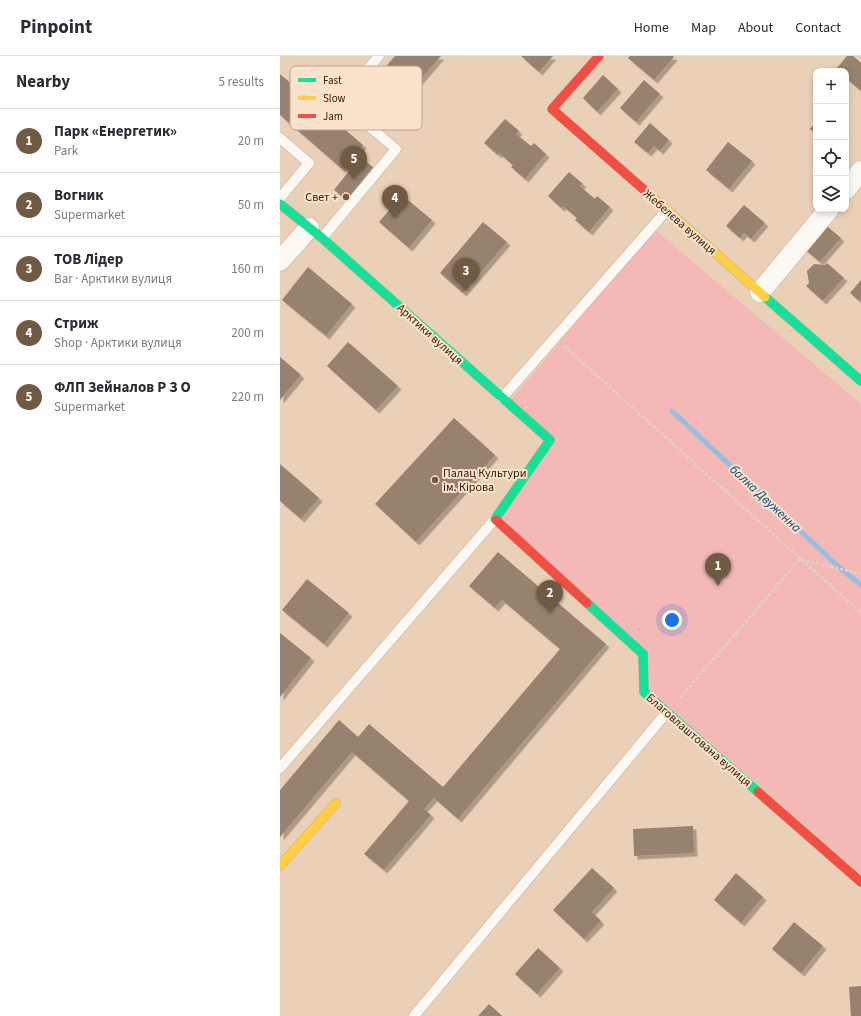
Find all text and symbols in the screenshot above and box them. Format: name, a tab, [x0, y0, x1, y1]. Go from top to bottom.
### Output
text: Pinpoint	[20, 14, 92, 41]
text: Home	[634, 18, 669, 38]
text: Map	[691, 18, 716, 38]
text: About	[738, 18, 773, 38]
text: Contact	[795, 18, 841, 38]
legend	[290, 66, 422, 130]
map controls	[813, 68, 849, 212]
button: +	[813, 68, 849, 104]
text: Nearby	[16, 70, 70, 94]
text: 5 results	[219, 73, 264, 91]
text: Fast	[323, 73, 342, 88]
text: Slow	[323, 91, 346, 106]
button: −	[813, 104, 849, 140]
text: Jam	[323, 109, 343, 124]
text: Парк «Енергетик»	[54, 121, 177, 142]
text: 1	[26, 132, 32, 150]
text: 20 m	[238, 132, 264, 150]
button: locate	[813, 140, 849, 176]
text: Park	[54, 142, 78, 160]
pin: 5	[341, 146, 367, 179]
button: layers	[813, 176, 849, 212]
text: Вогник	[54, 185, 104, 206]
pin: 4	[382, 185, 408, 218]
street label: Жебелєва вулиця	[639, 186, 720, 259]
place label: Свет +	[305, 189, 338, 206]
marker: Свет +	[341, 192, 351, 202]
text: 2	[26, 196, 32, 214]
text: 50 m	[238, 196, 264, 214]
text: Supermarket	[54, 206, 125, 224]
text: ТОВ Лідер	[54, 249, 123, 270]
pin: 3	[453, 258, 479, 291]
text: 3	[26, 260, 32, 278]
text: 160 m	[231, 260, 264, 278]
text: Bar · Арктики вулиця	[54, 270, 172, 288]
street label: Арктики вулиця	[393, 300, 467, 369]
text: Стриж	[54, 313, 98, 334]
text: 4	[26, 324, 32, 342]
text: 200 m	[231, 324, 264, 342]
text: Shop · Арктики вулиця	[54, 334, 182, 352]
text: ФЛП Зейналов Р З О	[54, 377, 191, 398]
text: 5	[26, 388, 32, 406]
text: 220 m	[231, 388, 264, 406]
text: Supermarket	[54, 398, 125, 416]
water label: балка Двуженна	[726, 461, 805, 537]
place label: Палац Культури ім. Кірова	[443, 465, 527, 496]
marker: Палац Культури ім. Кірова	[430, 475, 440, 485]
pin: 1	[705, 553, 731, 586]
pin: 2	[537, 580, 563, 613]
your location	[662, 610, 682, 630]
street label: Благовлаштована вулиця	[642, 690, 755, 791]

